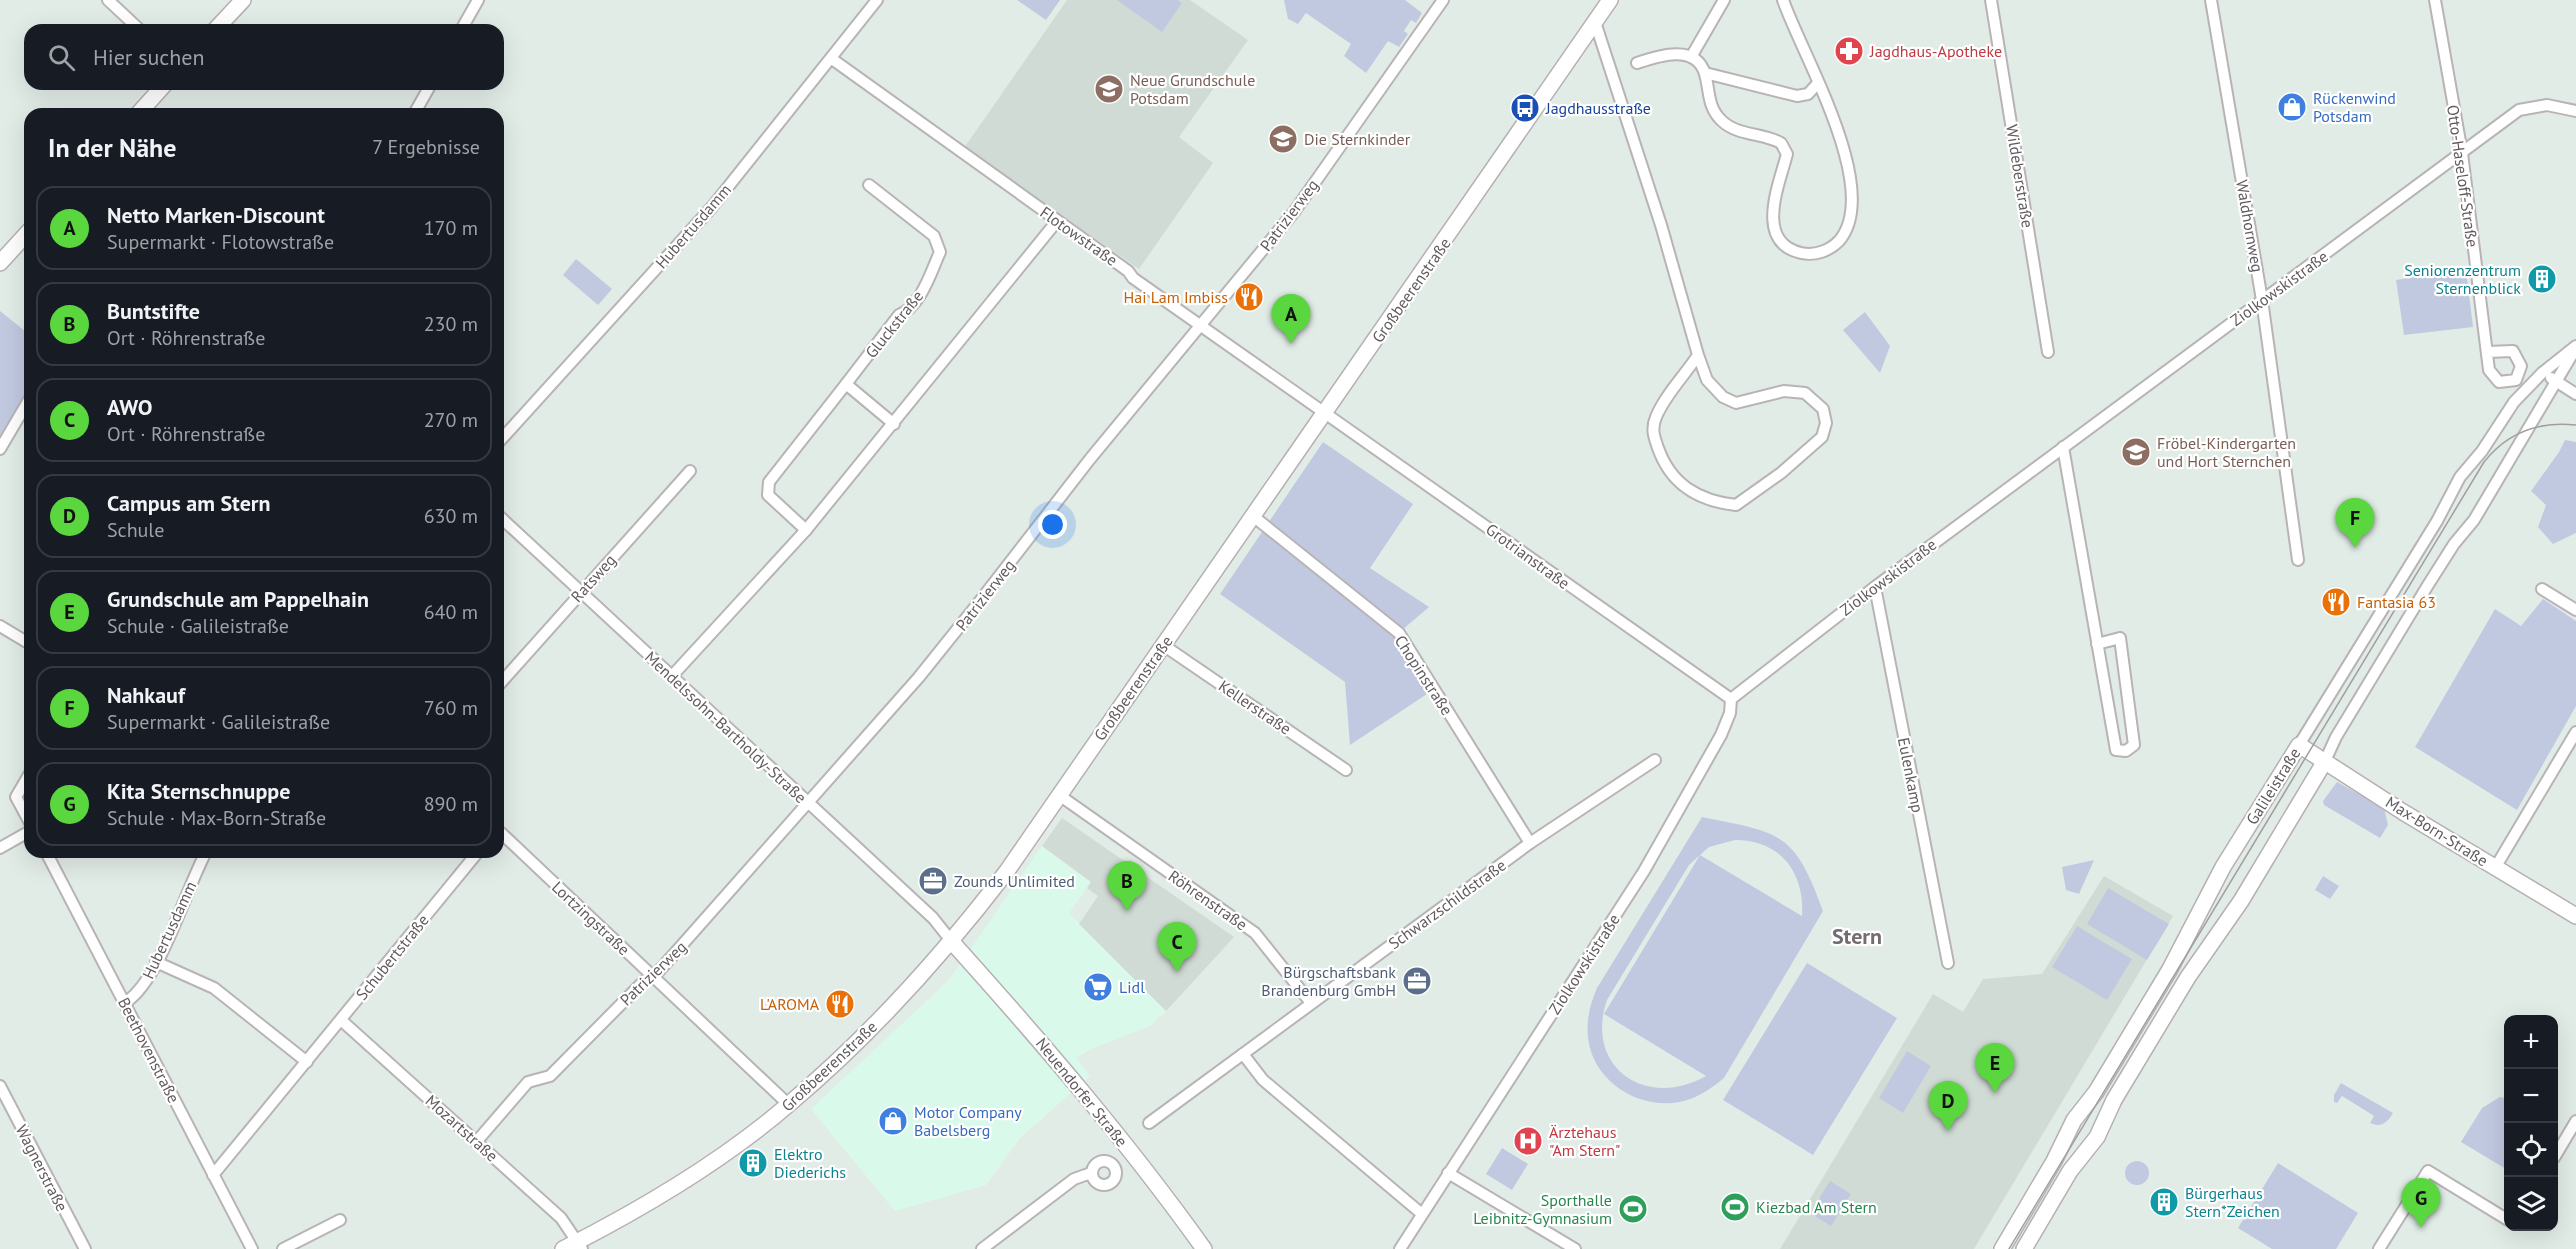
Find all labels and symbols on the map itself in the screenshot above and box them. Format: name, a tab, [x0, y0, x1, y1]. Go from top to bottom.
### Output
pharmacy icon: Jagdhaus-Apotheke	[1833, 35, 1865, 67]
place label: Jagdhaus-Apotheke	[1869, 41, 2002, 61]
place label: Neue Grundschule Potsdam	[1130, 70, 1255, 108]
school or university icon: Neue Grundschule Potsdam	[1093, 73, 1125, 105]
place label: Rückenwind Potsdam	[2313, 88, 2396, 126]
shop icon: Rückenwind Potsdam	[2276, 91, 2308, 123]
bus stop icon: Jagdhausstraße	[1509, 92, 1541, 124]
place label: Jagdhausstraße	[1545, 98, 1651, 118]
street label: Otto-Haseloff-Straße	[2443, 104, 2483, 248]
school or university icon: Die Sternkinder	[1267, 123, 1299, 155]
street label: Wildeberstraße	[2002, 123, 2038, 229]
place label: Die Sternkinder	[1304, 129, 1411, 149]
street label: Patrizierweg	[1256, 175, 1322, 255]
street label: Waldhornweg	[2232, 178, 2268, 274]
street label: Hubertusdamm	[651, 180, 735, 272]
street label: Flotowstraße	[1036, 202, 1122, 270]
street label: Großbeerenstraße	[1367, 234, 1455, 346]
street label: Ziolkowskistraße	[2226, 246, 2332, 330]
place label: Seniorenzentrum Sternenblick	[2404, 260, 2521, 298]
building icon: Seniorenzentrum Sternenblick	[2526, 263, 2558, 295]
restaurant icon: Hai Lam Imbiss	[1233, 281, 1265, 313]
street label: Gluckstraße	[861, 286, 927, 362]
place label: Hai Lam Imbiss	[1124, 287, 1228, 307]
pin: A	[1272, 294, 1310, 344]
place label: Fröbel-Kindergarten und Hort Sternchen	[2157, 433, 2296, 471]
school or university icon: Fröbel-Kindergarten und Hort Sternchen	[2120, 436, 2152, 468]
pin: F	[2336, 498, 2374, 548]
your location	[1038, 510, 1067, 539]
street label: Grotrianstraße	[1482, 519, 1574, 593]
street label: Ziolkowskistraße	[1836, 534, 1940, 620]
street label: Ratsweg	[566, 550, 620, 606]
street label: Patrizierweg	[951, 556, 1019, 634]
restaurant icon: Fantasia 63	[2320, 586, 2352, 618]
place label: Fantasia 63	[2357, 592, 2436, 612]
street label: Chopinstraße	[1391, 631, 1457, 719]
street label: Großbeerenstraße	[1089, 632, 1177, 744]
street label: Mendelssohn-Bartholdy-Straße	[641, 647, 811, 807]
street label: Kellerstraße	[1215, 675, 1295, 739]
street label: Eulenkamp	[1894, 736, 1928, 814]
street label: Galileistraße	[2241, 744, 2305, 828]
street label: Max-Born-Straße	[2382, 792, 2492, 870]
street label: Schwarzschildstraße	[1384, 855, 1510, 953]
pin: B	[1108, 862, 1146, 911]
office icon: Zounds Unlimited	[917, 865, 949, 897]
street label: Röhrenstraße	[1165, 866, 1251, 934]
place label: Zounds Unlimited	[954, 871, 1075, 891]
street label: Lortzingstraße	[548, 877, 634, 959]
street label: Hubertusdamm	[138, 878, 200, 982]
street label: Schubertstraße	[351, 910, 433, 1004]
street label: Ziolkowskistraße	[1544, 910, 1624, 1018]
pin: C	[1158, 922, 1196, 972]
district label: Stern	[1832, 922, 1882, 950]
street label: Patrizierweg	[616, 936, 690, 1010]
place label: Bürgschaftsbank Brandenburg GmbH	[1261, 962, 1396, 1000]
office icon: Bürgschaftsbank Brandenburg GmbH	[1401, 965, 1433, 997]
supermarket icon: Lidl	[1082, 971, 1114, 1003]
place label: Lidl	[1119, 977, 1145, 997]
restaurant icon: L'AROMA	[824, 988, 856, 1020]
street label: Beethovenstraße	[114, 994, 184, 1106]
place label: L'AROMA	[760, 994, 820, 1014]
street label: Großbeerenstraße	[777, 1017, 881, 1115]
street label: Neuendorfer Straße	[1032, 1033, 1132, 1151]
pin: E	[1976, 1044, 2014, 1093]
pin: D	[1928, 1082, 1968, 1131]
street label: Mozartstraße	[422, 1090, 502, 1166]
place label: Motor Company Babelsberg	[914, 1102, 1022, 1140]
shop icon: Motor Company Babelsberg	[877, 1105, 909, 1137]
street label: Wagnerstraße	[12, 1121, 72, 1215]
place label: Ärztehaus "Am Stern"	[1549, 1122, 1620, 1160]
hospital icon: Ärztehaus "Am Stern"	[1512, 1125, 1544, 1157]
place label: Elektro Diederichs	[774, 1144, 846, 1182]
building icon: Elektro Diederichs	[737, 1147, 769, 1179]
pin: G	[2402, 1178, 2440, 1228]
place label: Bürgerhaus Stern*Zeichen	[2185, 1183, 2280, 1221]
building icon: Bürgerhaus Stern*Zeichen	[2148, 1186, 2180, 1218]
place label: Sporthalle Leibnitz-Gymnasium	[1473, 1190, 1612, 1228]
sports icon: Kiezbad Am Stern	[1719, 1191, 1751, 1223]
sports icon: Sporthalle Leibnitz-Gymnasium	[1617, 1193, 1649, 1225]
place label: Kiezbad Am Stern	[1756, 1197, 1877, 1217]

